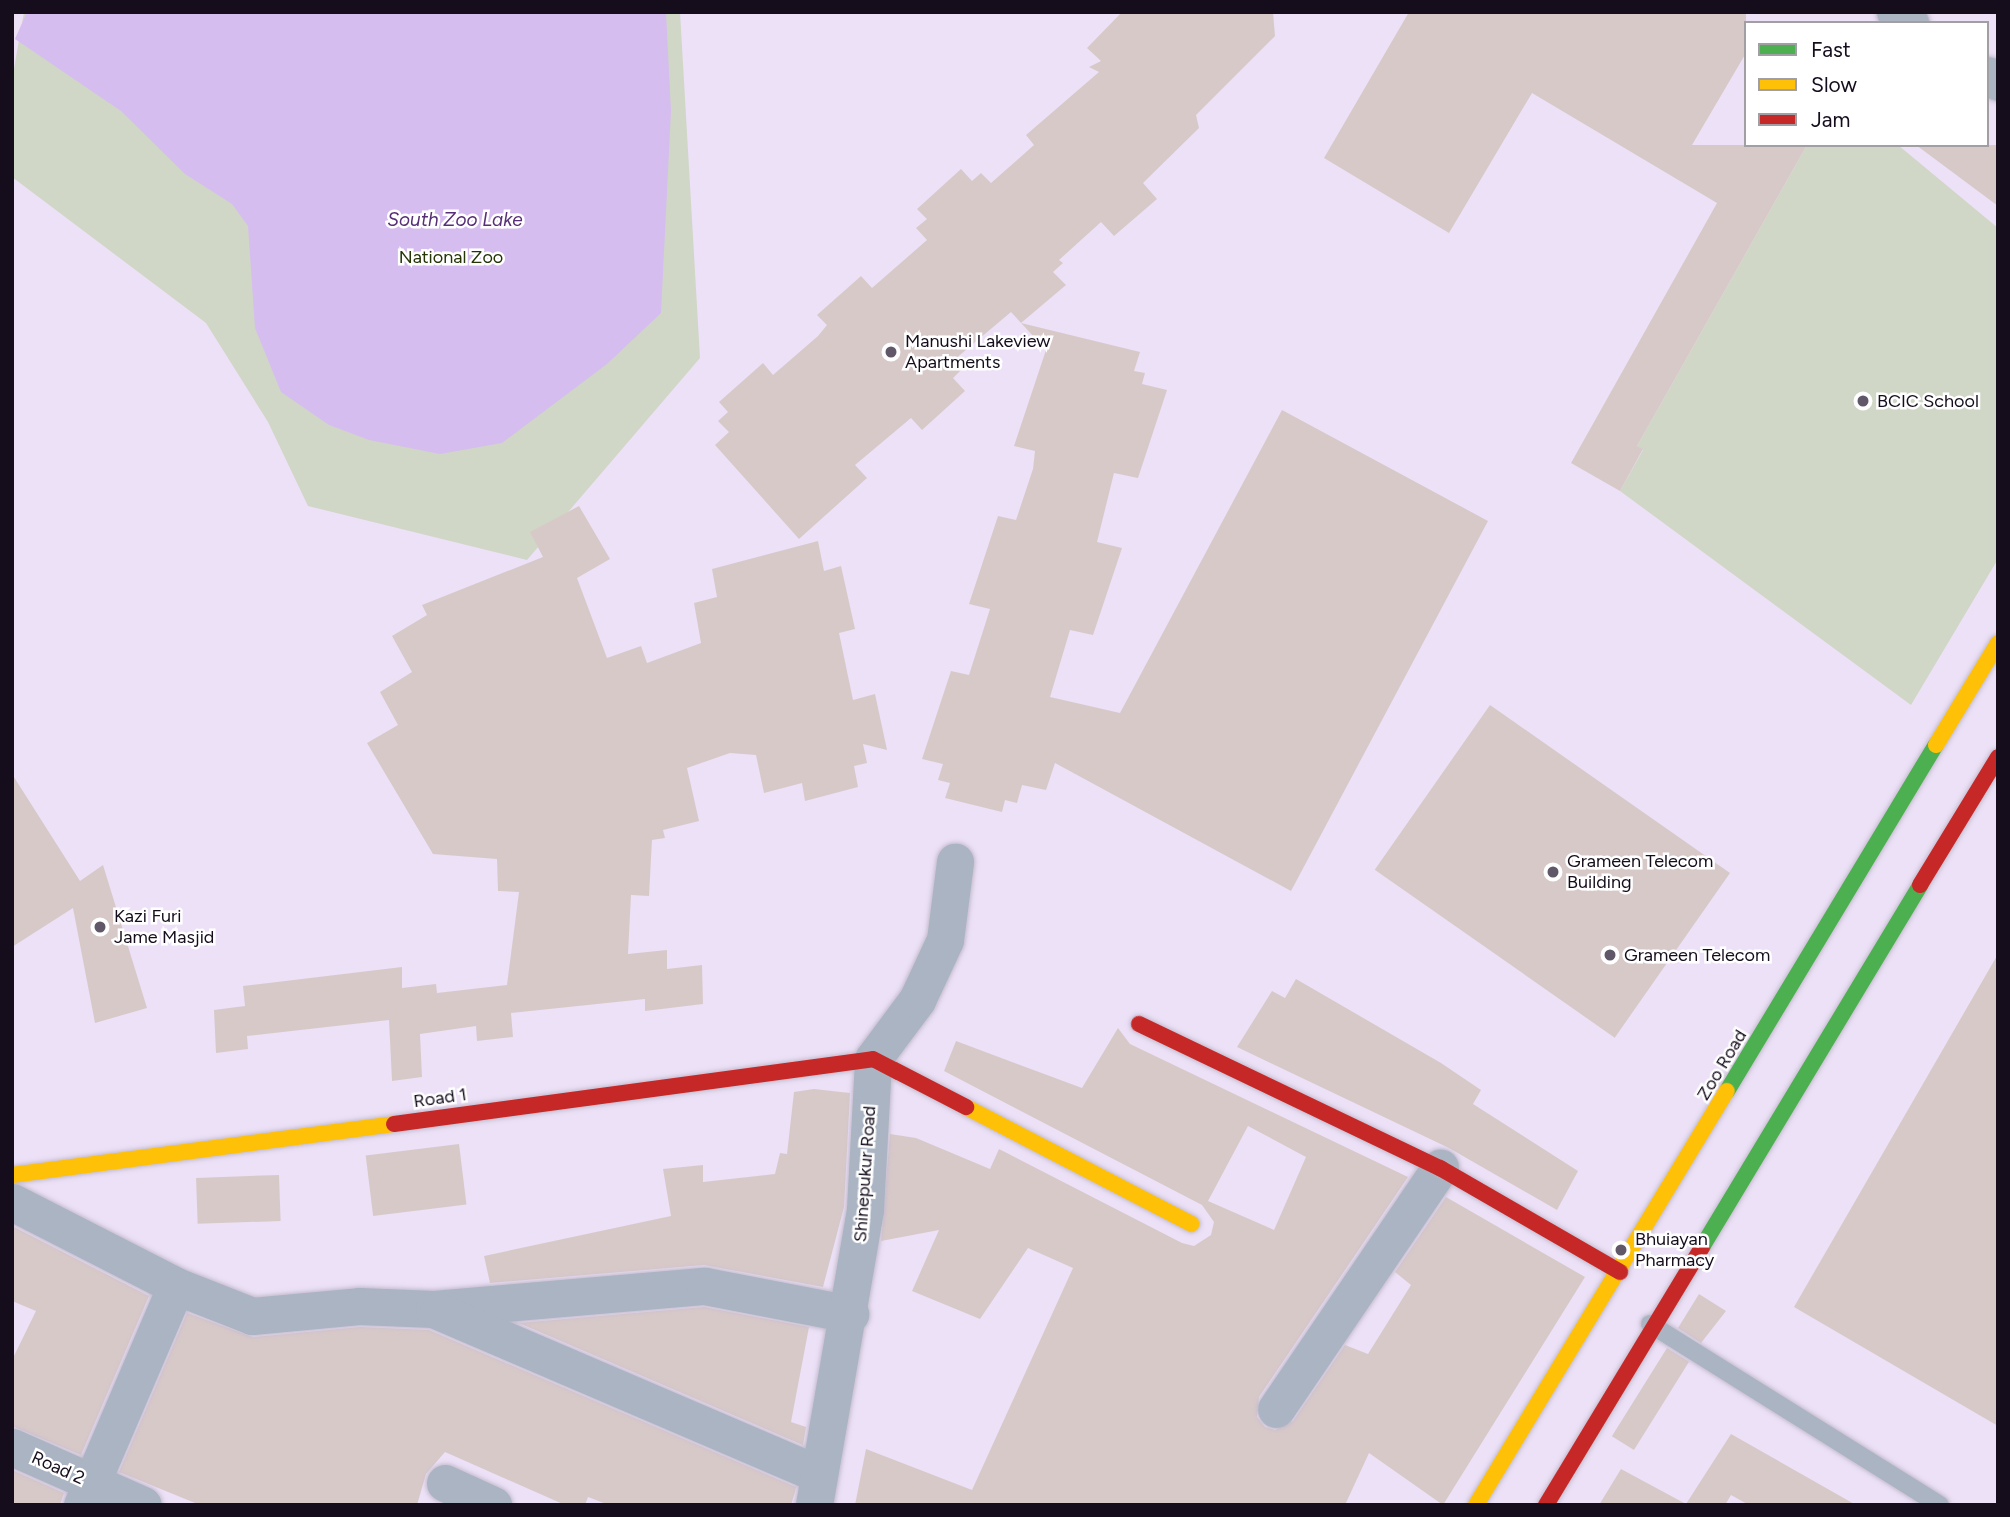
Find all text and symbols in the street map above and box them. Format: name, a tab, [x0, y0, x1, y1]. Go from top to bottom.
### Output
legend	[1744, 21, 1989, 147]
text: Fast	[1811, 37, 1851, 62]
text: Slow	[1811, 72, 1857, 97]
text: Jam	[1811, 107, 1850, 132]
water label: South Zoo Lake	[387, 209, 523, 231]
park label: National Zoo	[399, 246, 503, 268]
place label: Manushi Lakeview Apartments	[905, 331, 1050, 374]
marker: Manushi Lakeview Apartments	[883, 344, 899, 360]
place label: BCIC School	[1877, 390, 1979, 412]
marker: BCIC School	[1855, 393, 1871, 409]
place label: Grameen Telecom Building	[1567, 851, 1713, 894]
marker: Grameen Telecom Building	[1545, 864, 1561, 880]
place label: Kazi Furi Jame Masjid	[114, 906, 214, 948]
marker: Kazi Furi Jame Masjid	[92, 919, 108, 935]
place label: Grameen Telecom	[1624, 944, 1770, 966]
marker: Grameen Telecom	[1602, 947, 1618, 963]
street label: Zoo Road	[1693, 1026, 1751, 1104]
street label: Road 1	[412, 1084, 468, 1112]
street label: Shinepukur Road	[849, 1105, 881, 1243]
place label: Bhuiayan Pharmacy	[1635, 1229, 1714, 1272]
marker: Bhuiayan Pharmacy	[1613, 1242, 1629, 1258]
street label: Road 2	[28, 1447, 88, 1489]

